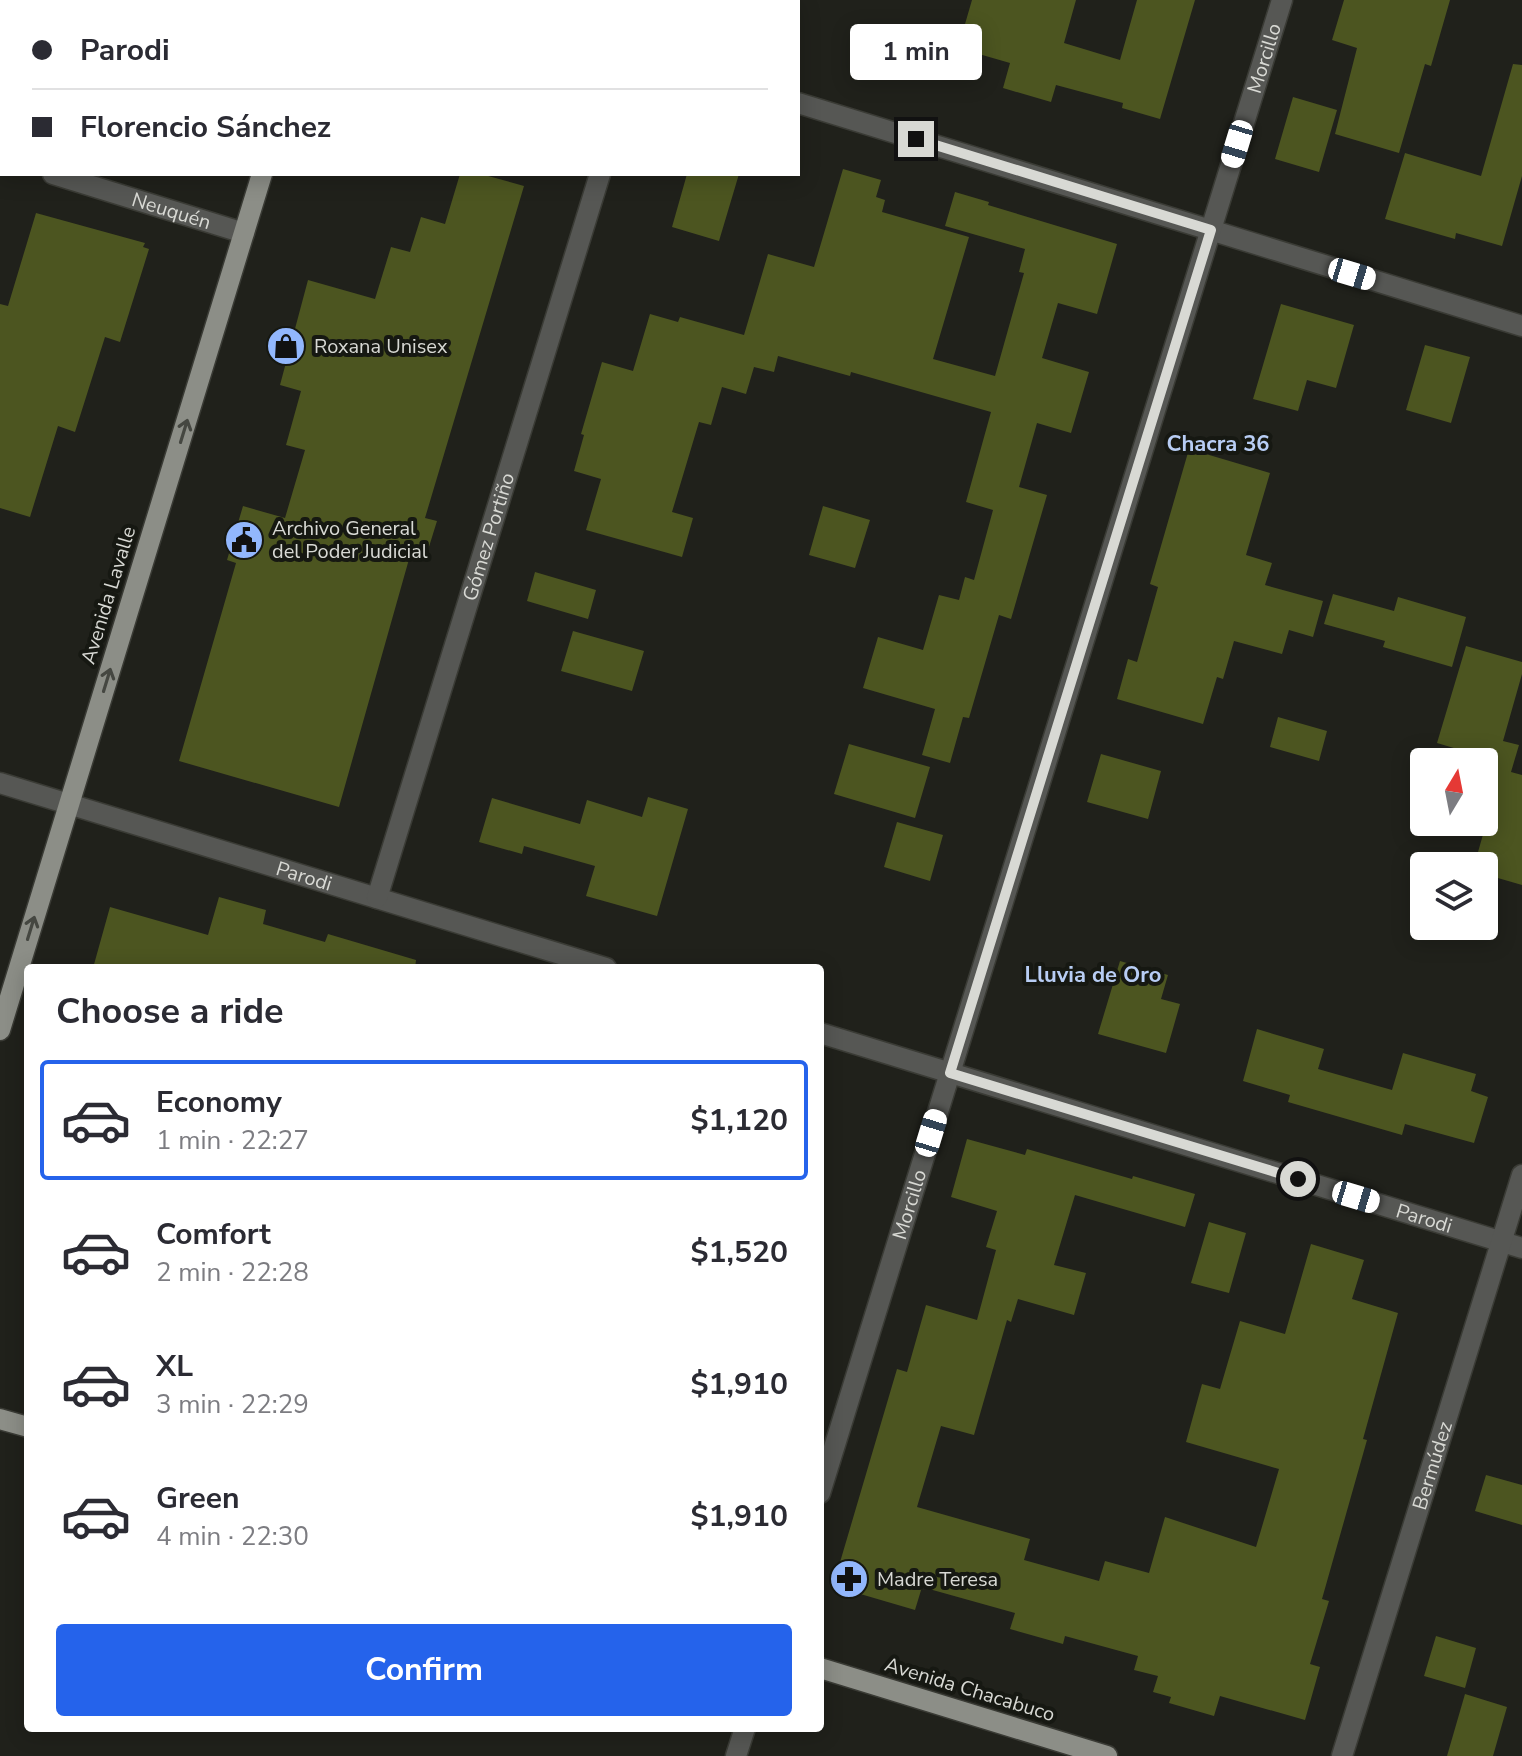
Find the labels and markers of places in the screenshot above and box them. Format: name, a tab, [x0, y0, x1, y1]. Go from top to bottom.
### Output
shop icon: Roxana Unisex	[265, 325, 307, 367]
place label: Roxana Unisex	[314, 333, 448, 360]
place label: Archivo General del Poder Judicial	[272, 515, 428, 565]
public building icon: Archivo General del Poder Judicial	[223, 519, 265, 561]
pharmacy icon: Madre Teresa	[828, 1558, 870, 1600]
place label: Madre Teresa	[877, 1566, 998, 1593]

